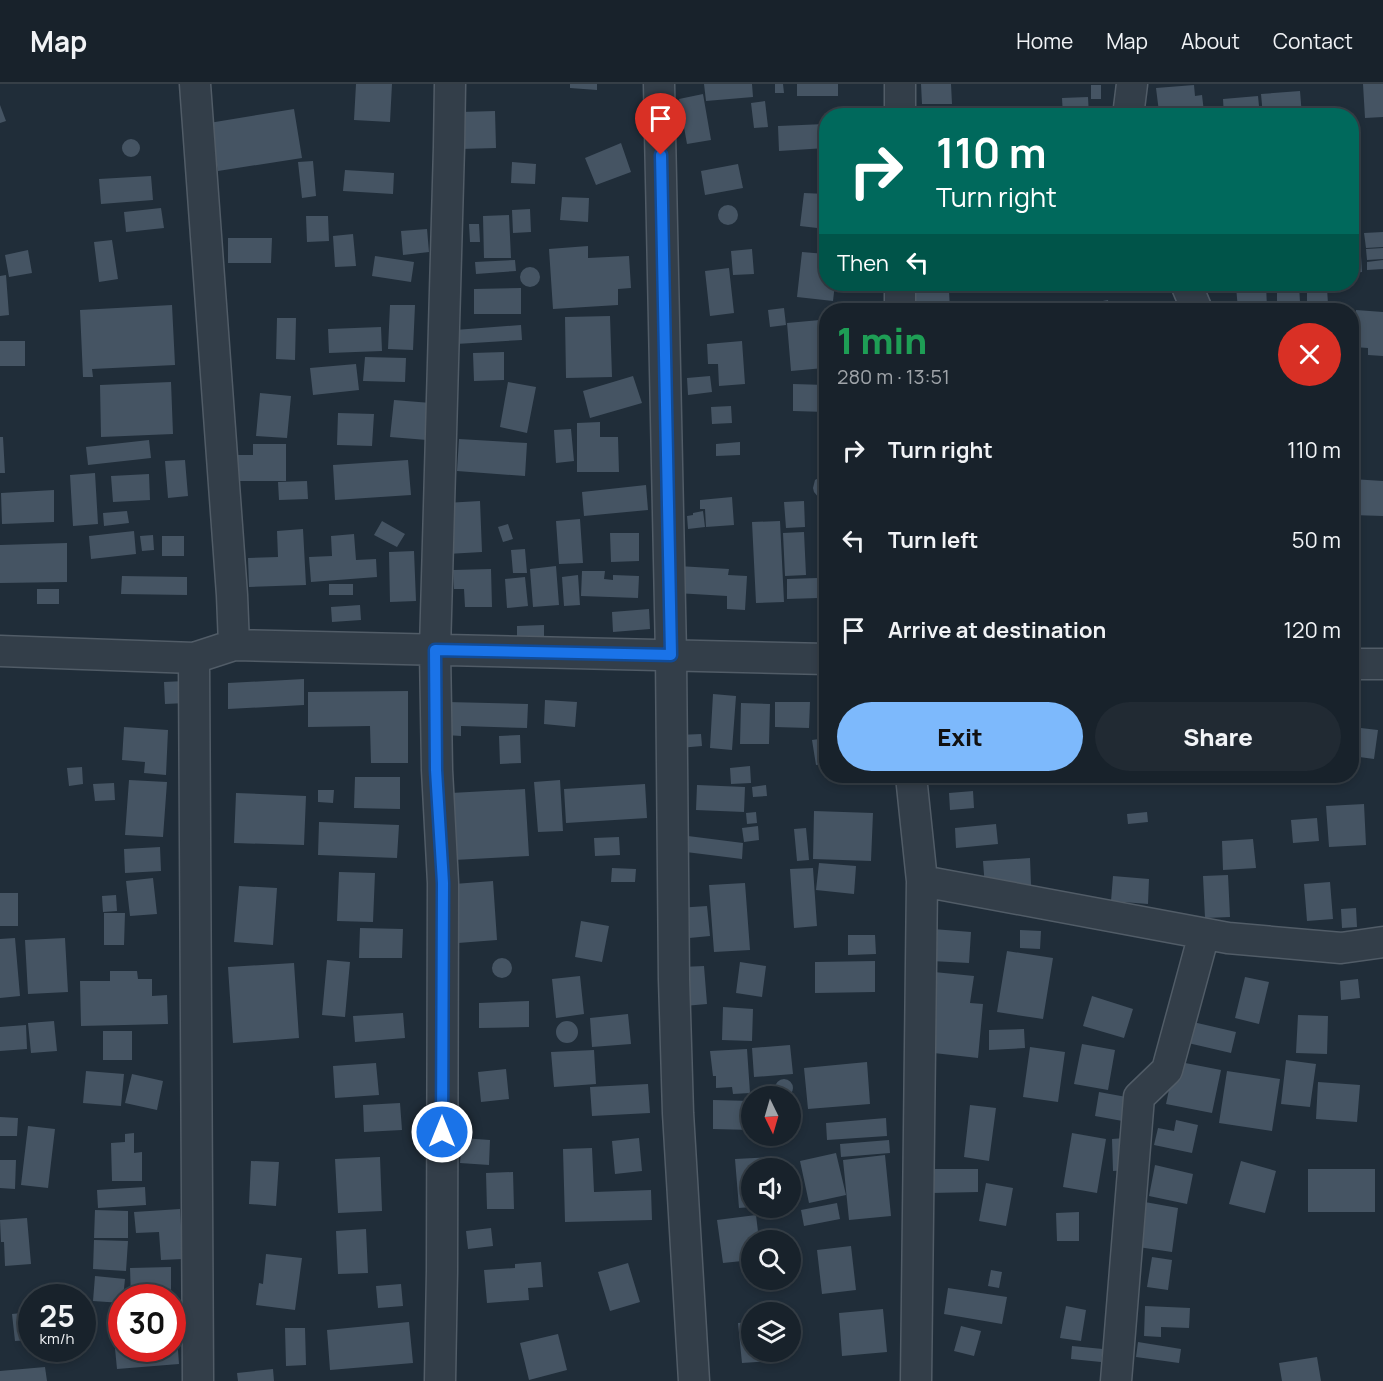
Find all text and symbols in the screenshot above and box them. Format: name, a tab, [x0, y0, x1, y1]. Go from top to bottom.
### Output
text: Map	[30, 22, 87, 60]
text: Home	[1016, 27, 1073, 55]
text: Map	[1106, 27, 1148, 55]
text: About	[1181, 27, 1240, 55]
text: Contact	[1273, 27, 1353, 55]
pin	[635, 93, 686, 155]
icon: arrive	[644, 102, 677, 135]
text: 110 m	[936, 123, 1047, 181]
icon: right	[837, 132, 915, 210]
text: Turn right	[936, 178, 1057, 215]
icon: left	[901, 246, 934, 279]
text: Then	[837, 248, 889, 278]
text: 1 min	[837, 316, 927, 365]
button: close	[1278, 323, 1341, 386]
text: 280 m · 13:51	[837, 363, 950, 390]
icon: right	[837, 434, 870, 467]
text: Turn right	[888, 435, 993, 465]
text: 110 m	[1287, 435, 1341, 465]
icon: left	[837, 524, 870, 557]
text: Turn left	[888, 525, 978, 555]
text: 50 m	[1292, 525, 1341, 555]
icon: arrive	[837, 614, 870, 647]
text: Arrive at destination	[888, 615, 1106, 645]
text: 120 m	[1283, 615, 1341, 645]
button: Exit	[837, 702, 1083, 771]
button: Share	[1095, 702, 1341, 771]
north arrow	[741, 1086, 801, 1146]
map controls	[741, 1086, 801, 1362]
position arrow	[410, 1100, 474, 1164]
button: sound	[741, 1158, 801, 1218]
button: search	[741, 1230, 801, 1290]
speed limit sign: 30	[108, 1284, 186, 1362]
text: 25	[39, 1295, 75, 1336]
button: layers	[741, 1302, 801, 1362]
text: km/h	[40, 1328, 74, 1349]

